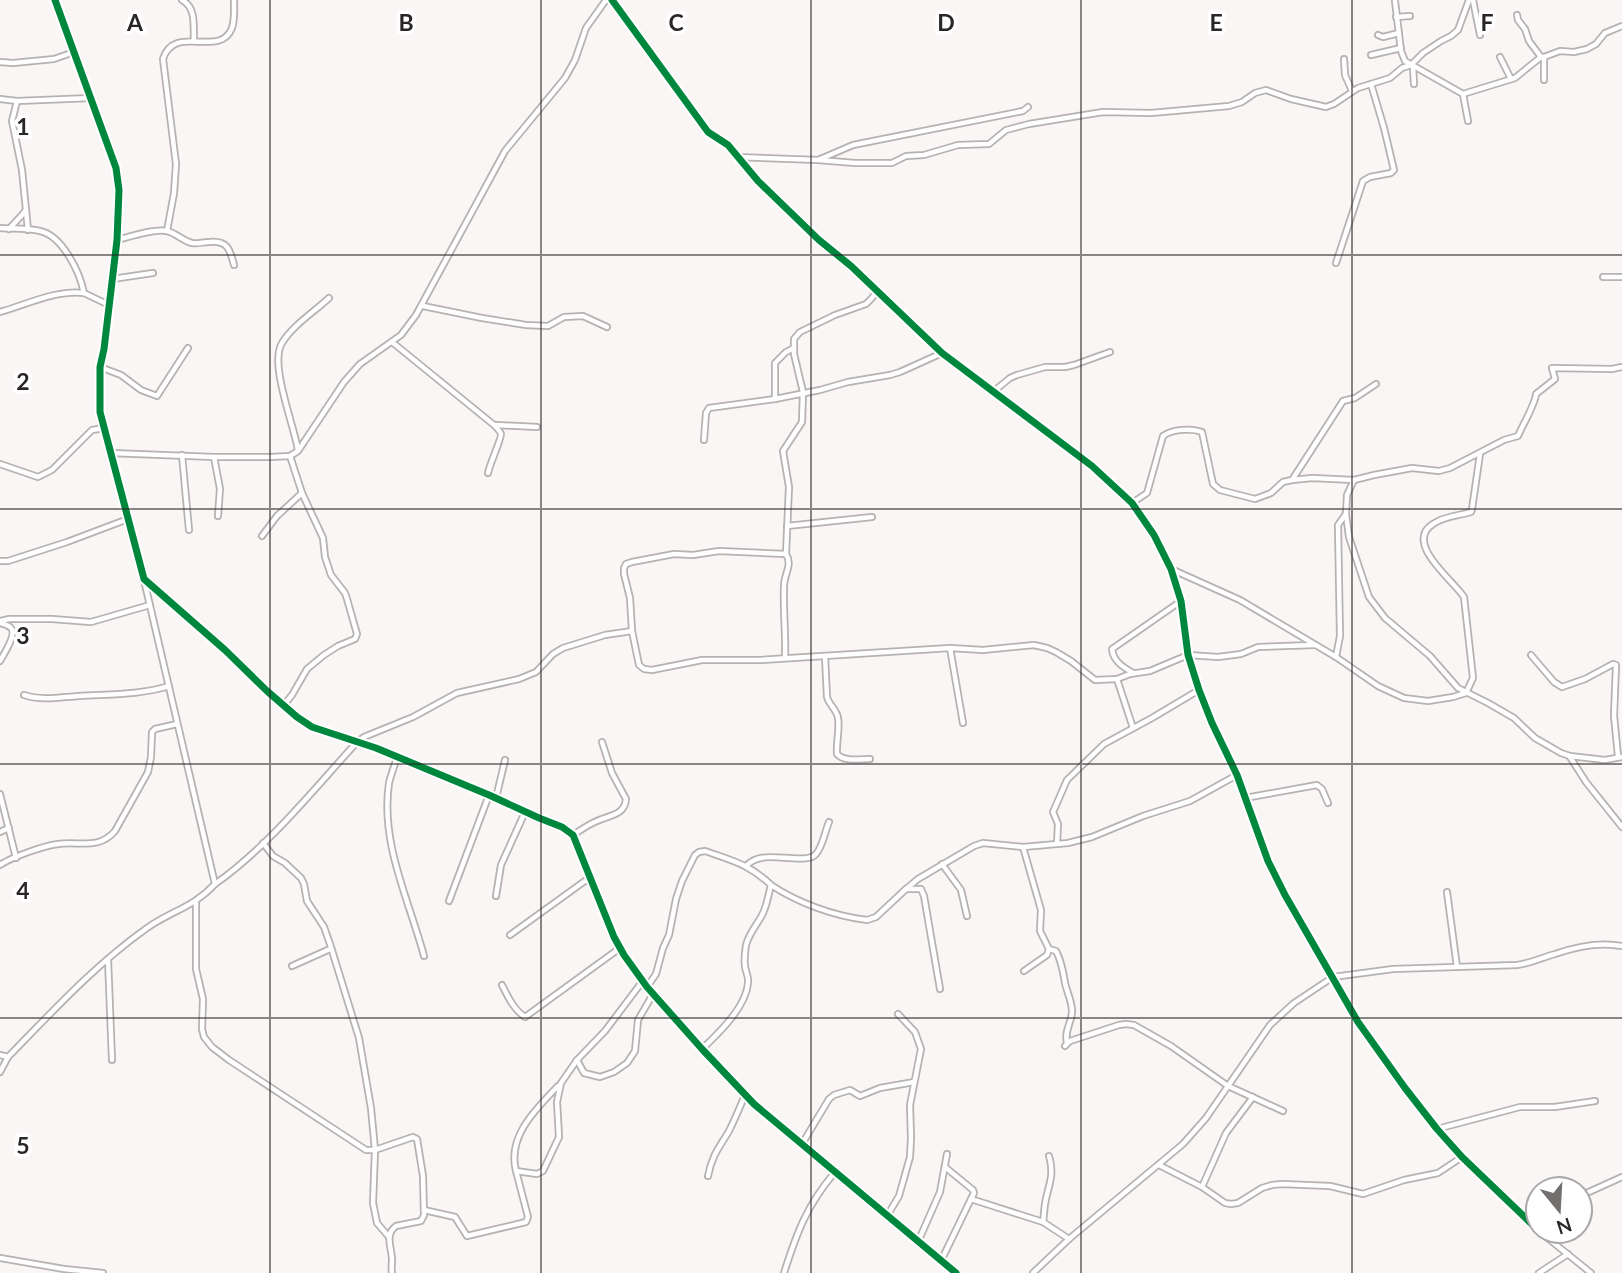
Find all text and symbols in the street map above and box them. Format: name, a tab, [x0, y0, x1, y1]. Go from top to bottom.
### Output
text: A	[126, 8, 144, 36]
text: B	[398, 8, 414, 36]
text: C	[668, 8, 684, 36]
text: D	[937, 8, 955, 36]
text: E	[1209, 8, 1223, 36]
text: F	[1480, 8, 1494, 36]
text: 1	[16, 112, 30, 140]
text: 2	[16, 367, 30, 395]
text: 3	[16, 621, 30, 649]
text: 4	[16, 876, 30, 904]
text: 5	[16, 1131, 30, 1159]
north arrow	[1524, 1175, 1594, 1245]
text: N	[1554, 1213, 1575, 1240]

